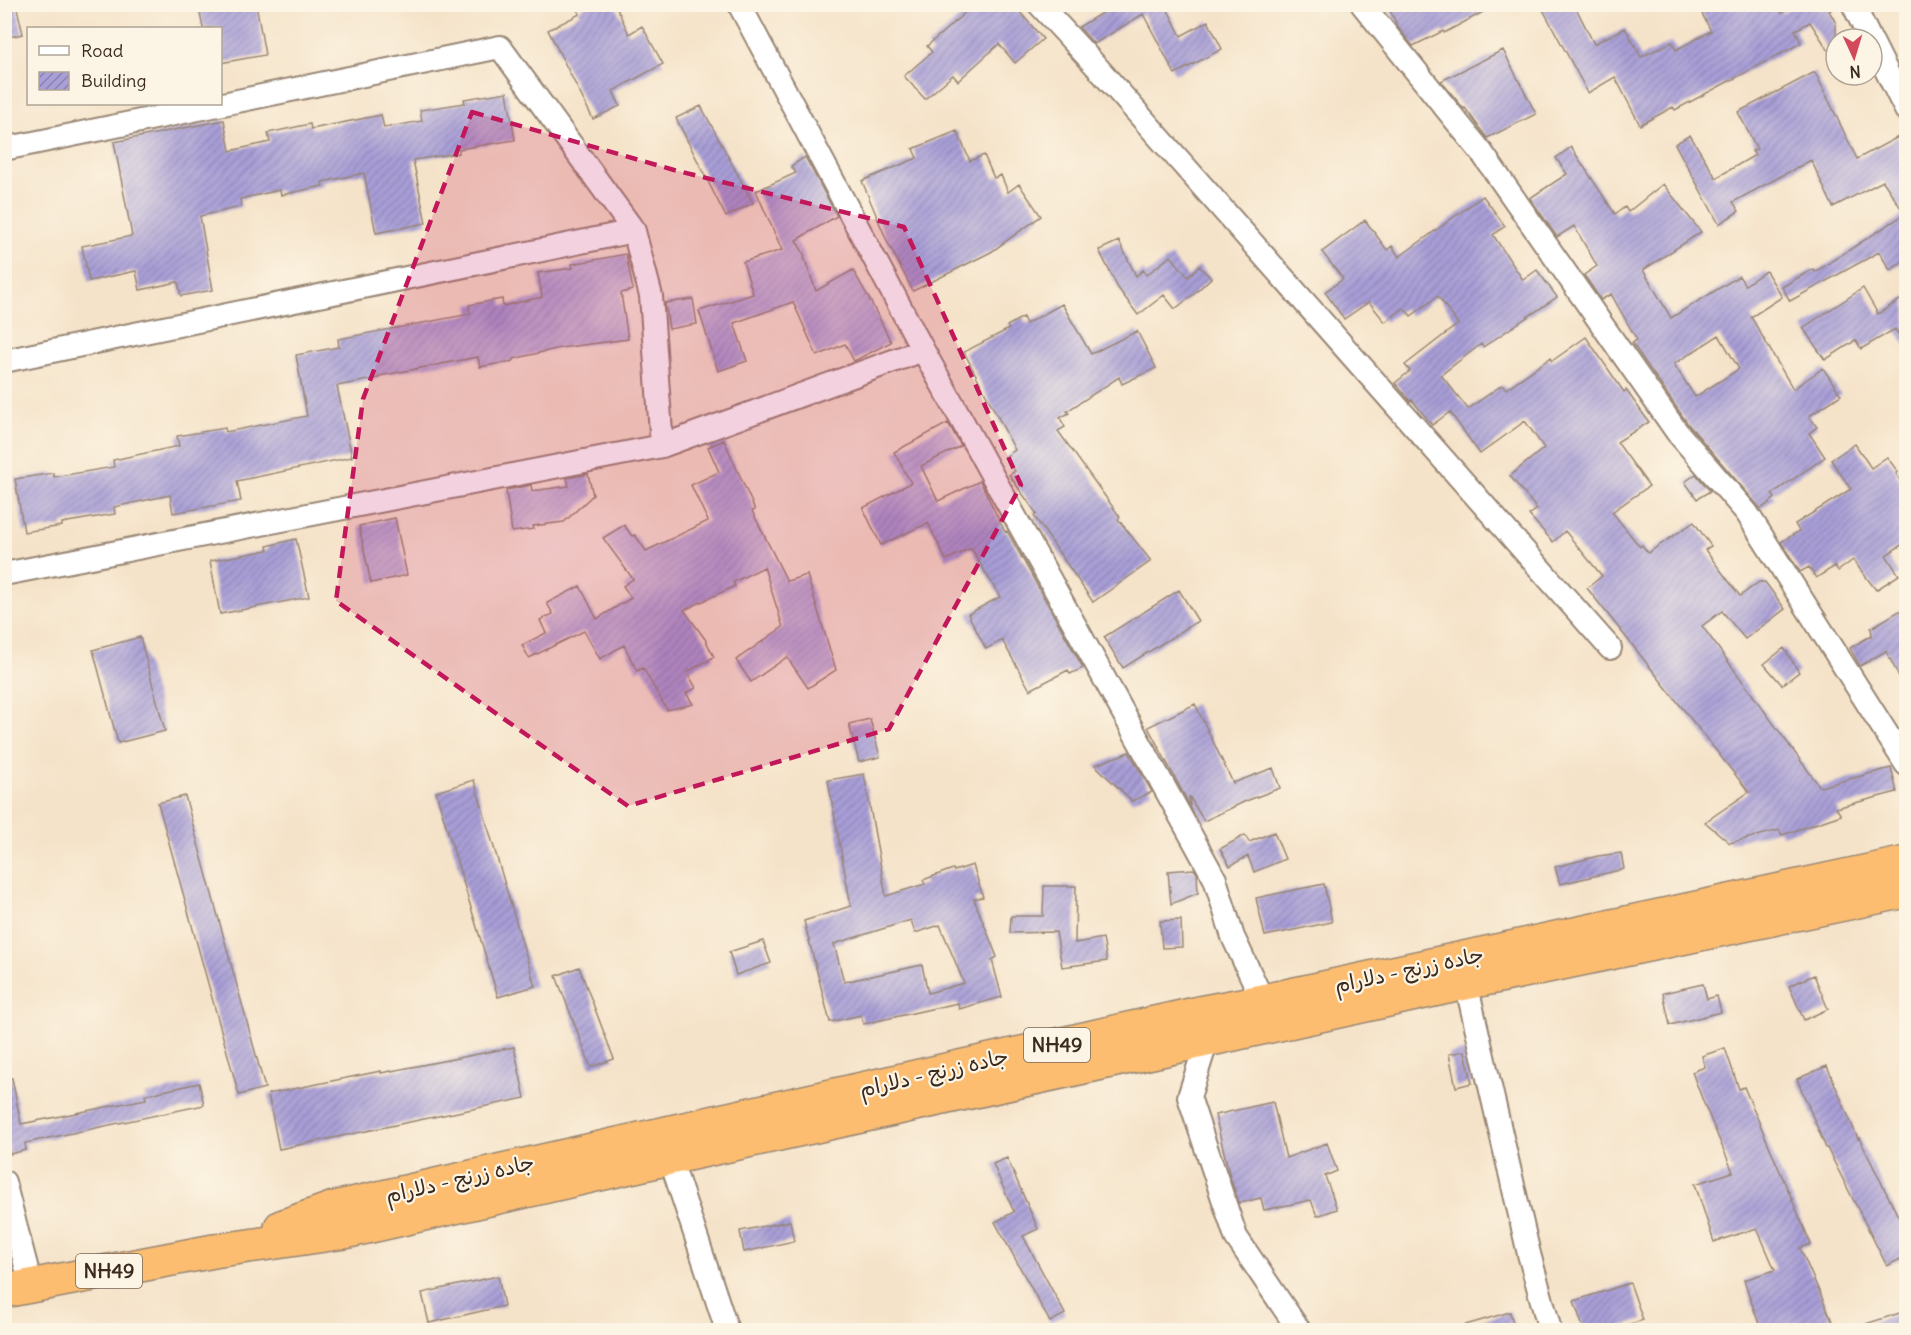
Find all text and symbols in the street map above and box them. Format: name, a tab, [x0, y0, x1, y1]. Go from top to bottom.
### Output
legend	[27, 27, 222, 105]
north arrow	[1824, 27, 1884, 87]
text: Road	[81, 39, 124, 62]
text: N	[1849, 62, 1861, 82]
text: Building	[81, 69, 146, 92]
street label: جاده زرنج - دلارام	[1332, 941, 1487, 1001]
road number: NH49	[1024, 1028, 1090, 1062]
street label: جاده زرنج - دلارام	[857, 1042, 1012, 1106]
street label: جاده زرنج - دلارام	[383, 1148, 538, 1212]
road number: NH49	[76, 1254, 142, 1288]

